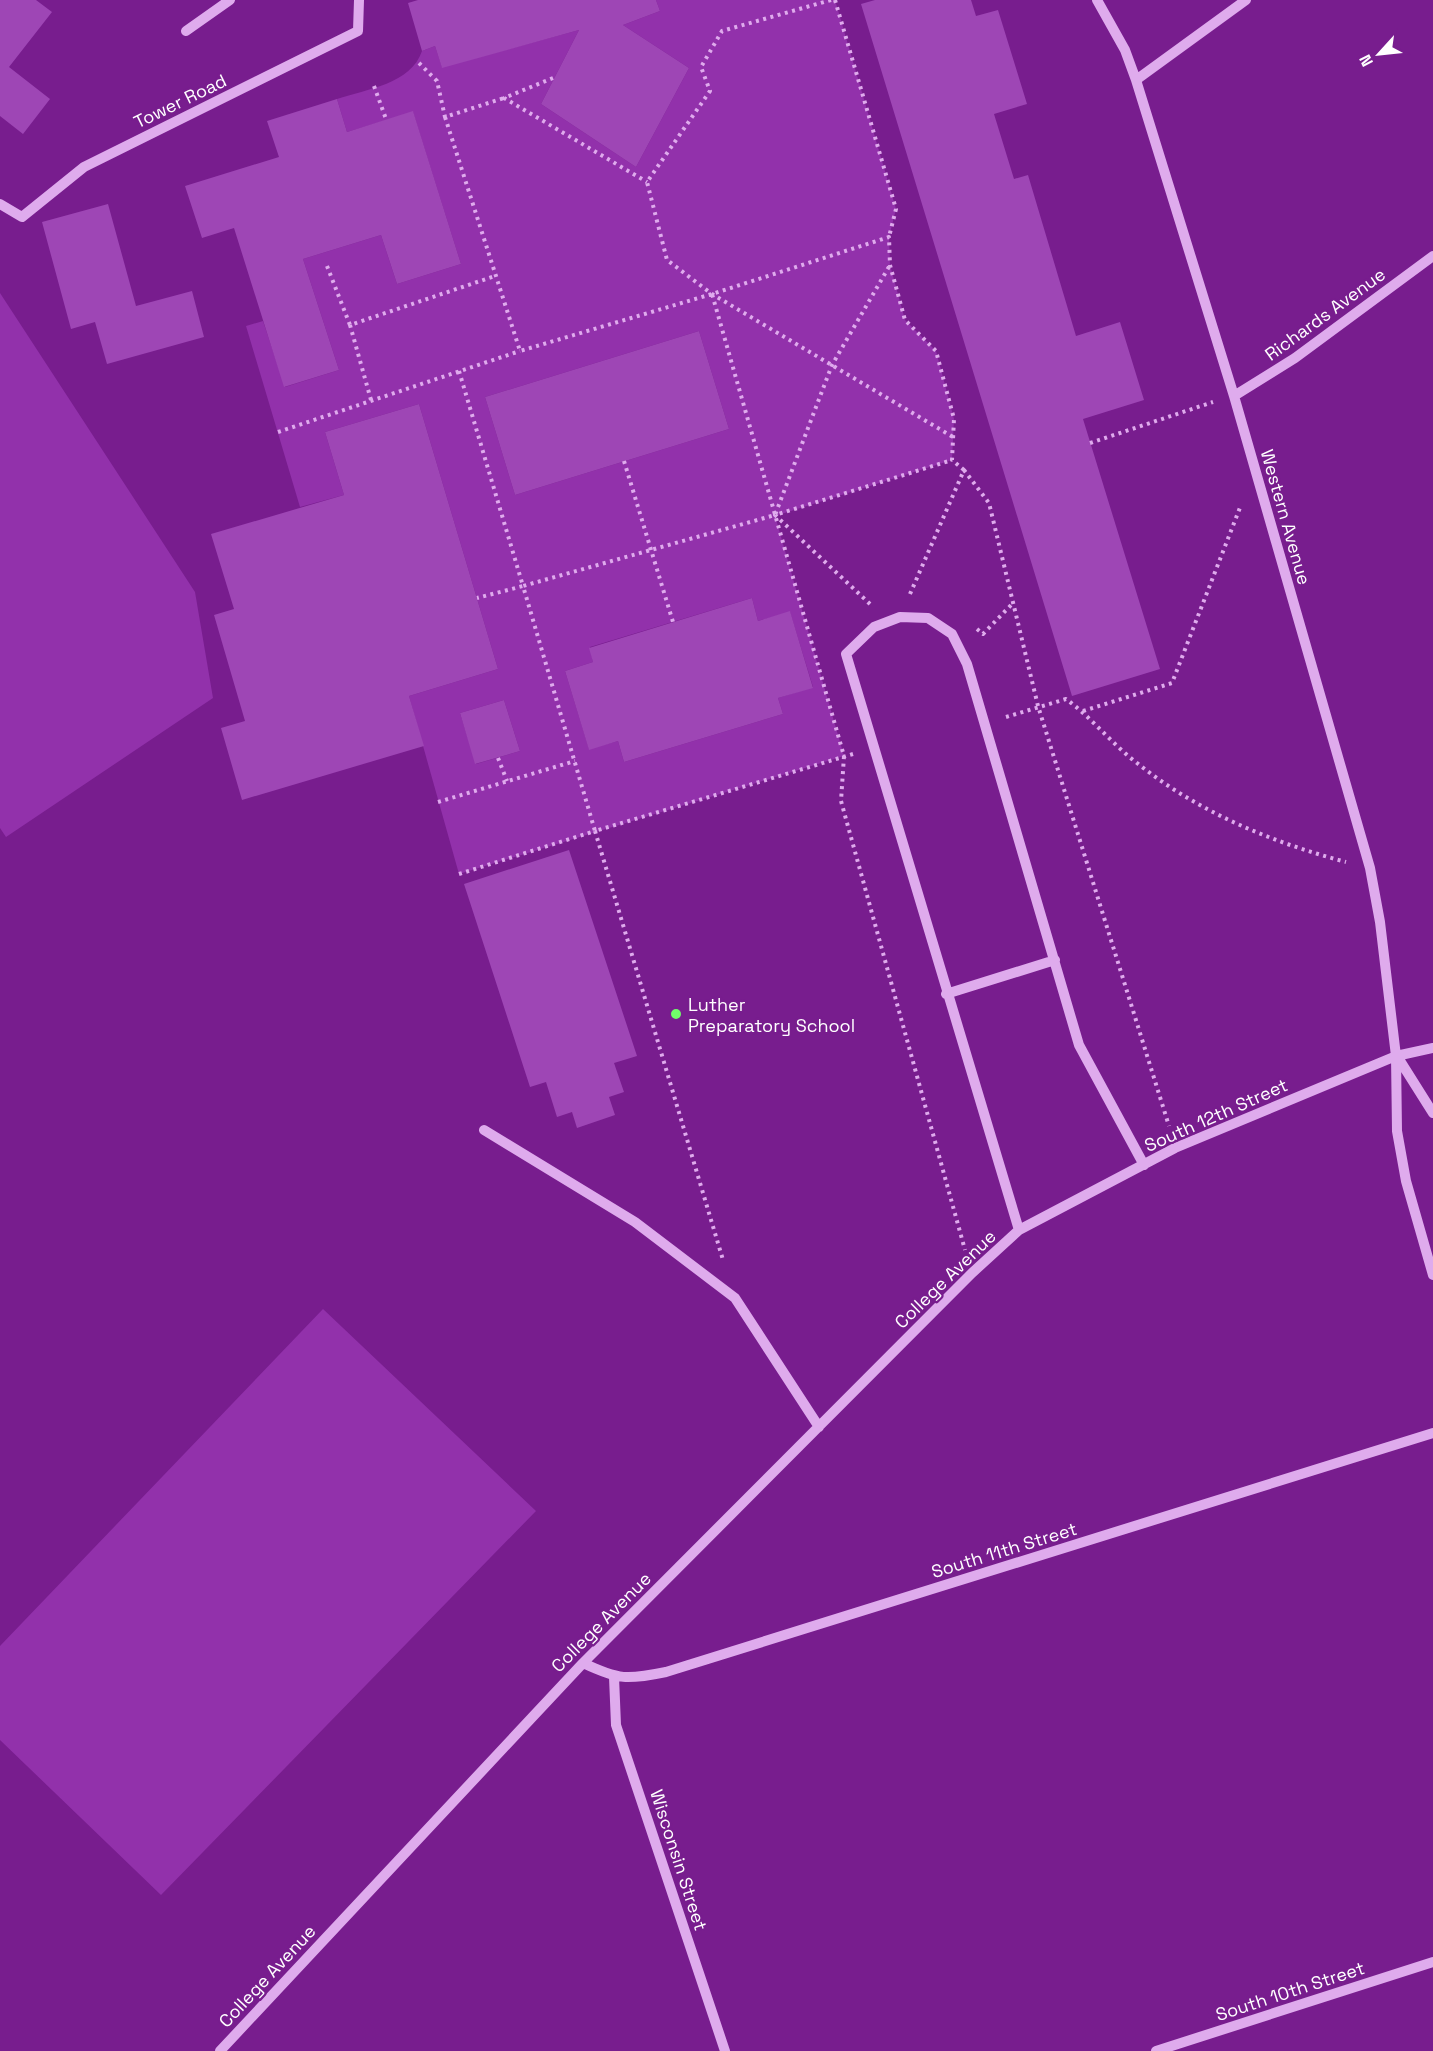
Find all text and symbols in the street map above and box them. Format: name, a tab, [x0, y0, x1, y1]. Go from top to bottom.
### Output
north arrow	[1349, 24, 1409, 84]
text: N	[1354, 51, 1378, 70]
street label: Tower Road	[130, 69, 230, 133]
street label: Richards Avenue	[1260, 263, 1390, 365]
street label: Western Avenue	[1256, 447, 1316, 587]
place label: Luther Preparatory School	[688, 993, 855, 1037]
marker: Luther Preparatory School	[669, 1007, 683, 1021]
street label: South 12th Street	[1141, 1073, 1291, 1157]
street label: College Avenue	[889, 1225, 1001, 1333]
street label: South 11th Street	[928, 1517, 1080, 1583]
street label: College Avenue	[546, 1567, 656, 1677]
street label: Wisconsin Street	[645, 1786, 713, 1934]
street label: College Avenue	[213, 1920, 321, 2032]
street label: South 10th Street	[1213, 1956, 1367, 2026]

